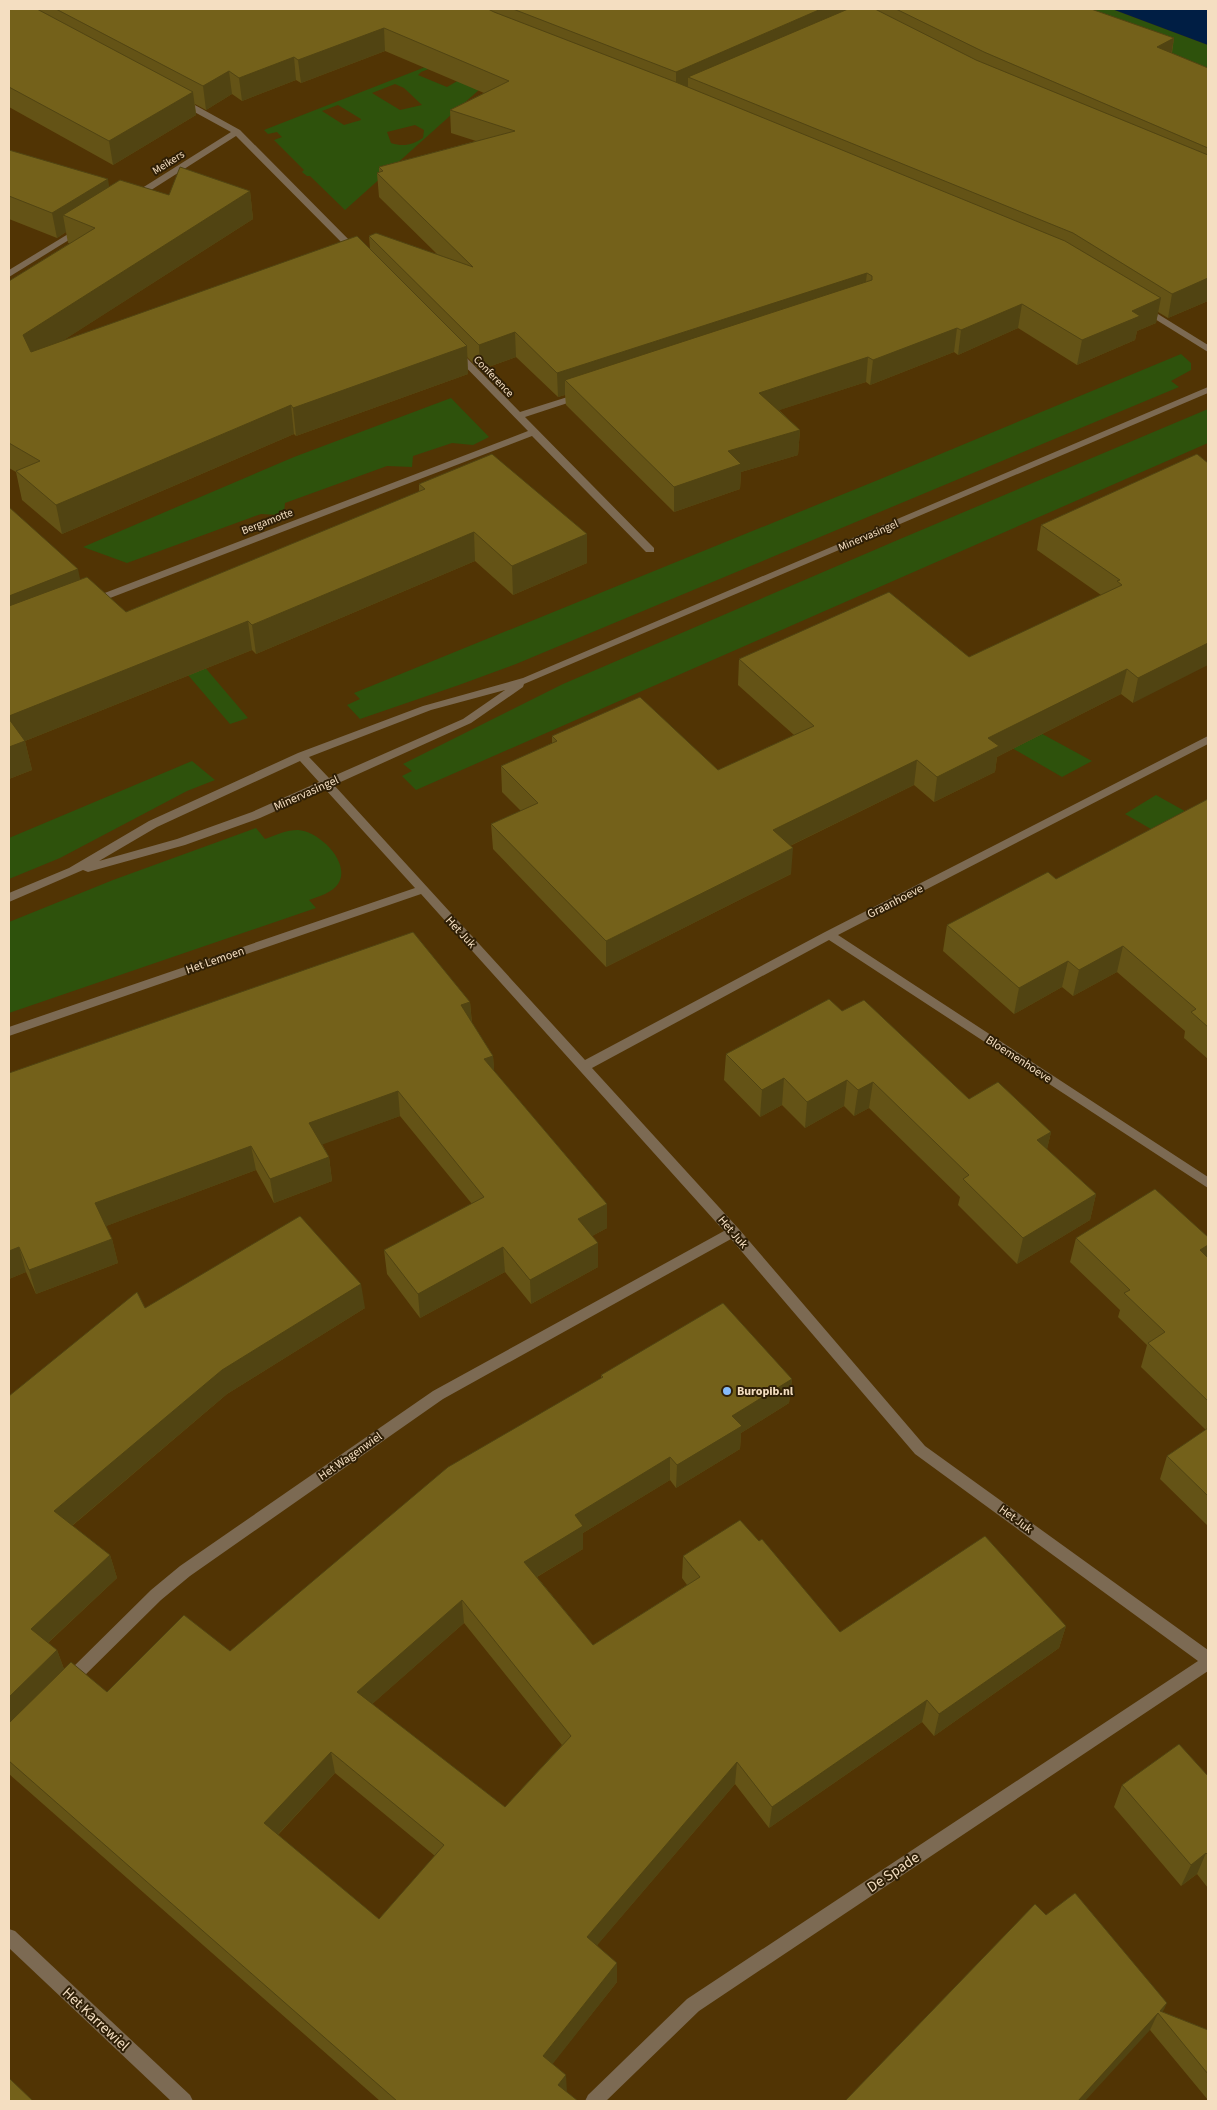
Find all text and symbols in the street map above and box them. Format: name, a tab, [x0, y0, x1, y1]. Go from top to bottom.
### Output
street label: Meikers	[149, 147, 188, 178]
street label: Conference	[470, 352, 518, 401]
street label: Bergamotte	[239, 505, 296, 538]
street label: Minervasingel	[836, 516, 901, 555]
street label: Minervasingel	[271, 772, 341, 815]
street label: Graanhoeve	[864, 880, 926, 923]
street label: Het Juk	[441, 913, 480, 952]
street label: Het Lemoen	[184, 943, 247, 978]
street label: Bloemenhoeve	[982, 1032, 1055, 1087]
street label: Het Juk	[714, 1212, 752, 1252]
place label: Buropib.nl	[737, 1383, 794, 1400]
marker: Buropib.nl	[721, 1385, 733, 1397]
street label: Het Wagenwiel	[315, 1428, 386, 1485]
street label: Het Juk	[995, 1501, 1036, 1538]
street label: De Spade	[863, 1847, 924, 1898]
street label: Het Karrewiel	[57, 1983, 134, 2056]

